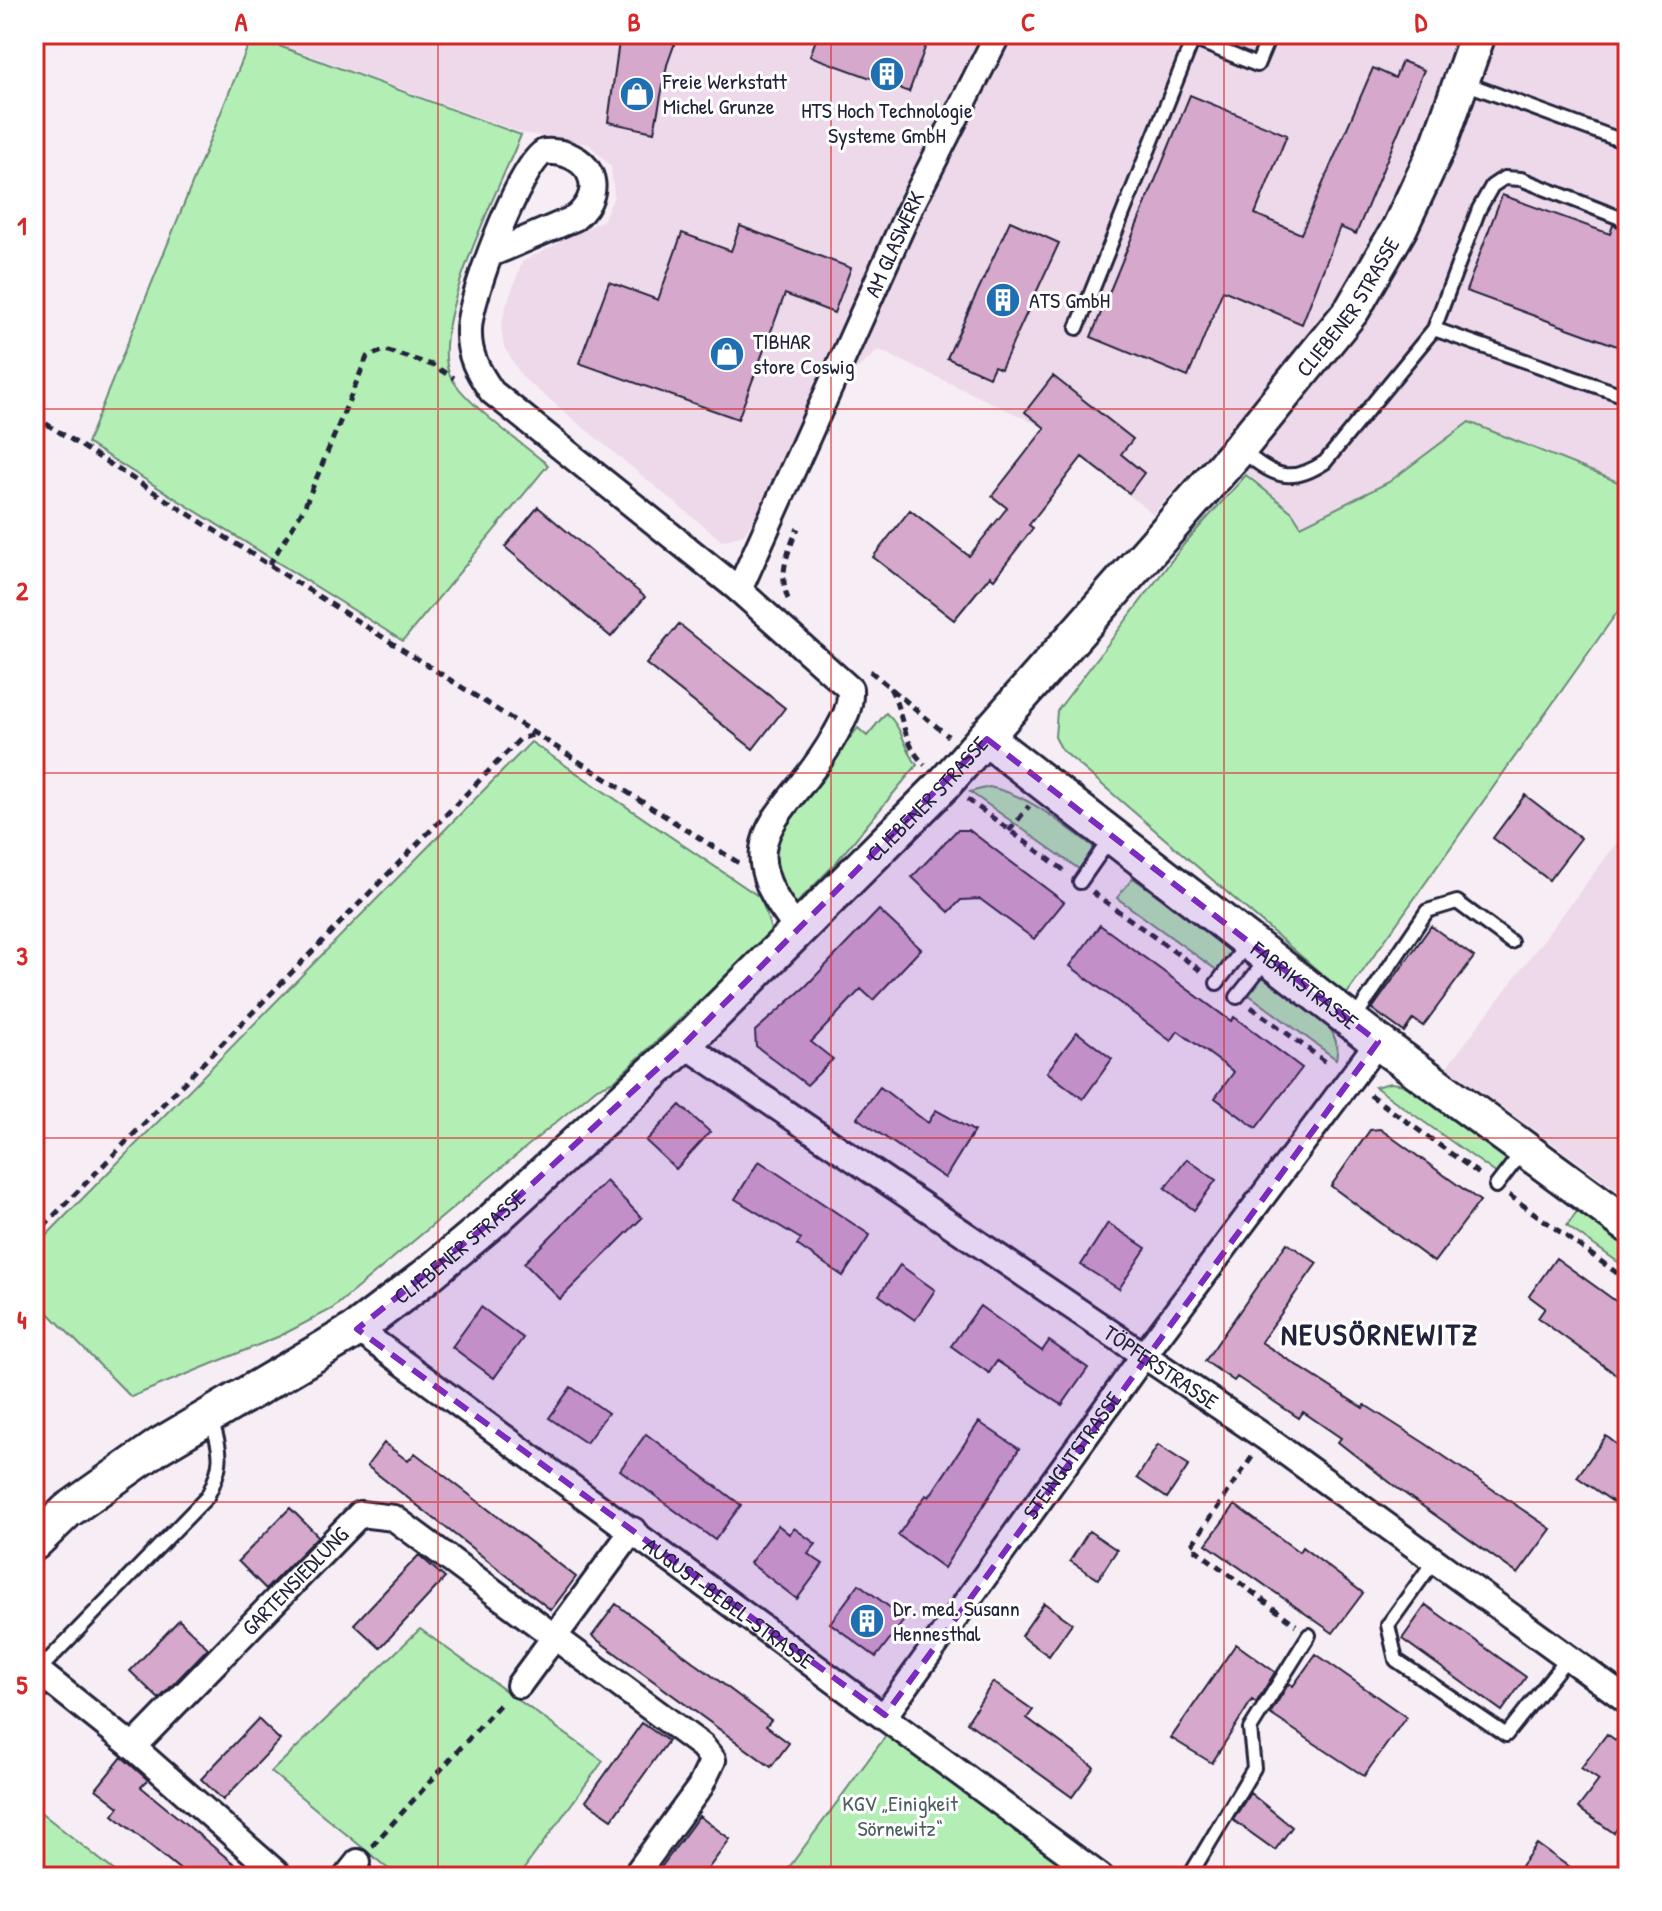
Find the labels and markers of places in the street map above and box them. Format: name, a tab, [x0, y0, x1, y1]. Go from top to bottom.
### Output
building icon: HTS Hoch Technologie Systeme GmbH	[868, 55, 906, 93]
place label: Freie Werkstatt Michel Grunze	[662, 66, 787, 121]
shop icon: Freie Werkstatt Michel Grunze	[618, 75, 656, 113]
place label: HTS Hoch Technologie Systeme GmbH	[801, 95, 973, 150]
building icon: ATS GmbH	[984, 281, 1022, 319]
place label: ATS GmbH	[1029, 285, 1110, 315]
place label: TIBHAR store Coswig	[753, 326, 855, 381]
shop icon: TIBHAR store Coswig	[708, 335, 746, 373]
place label: Dr. med. Susann Hennesthal	[893, 1593, 1020, 1648]
building icon: Dr. med. Susann Hennesthal	[848, 1602, 886, 1640]

